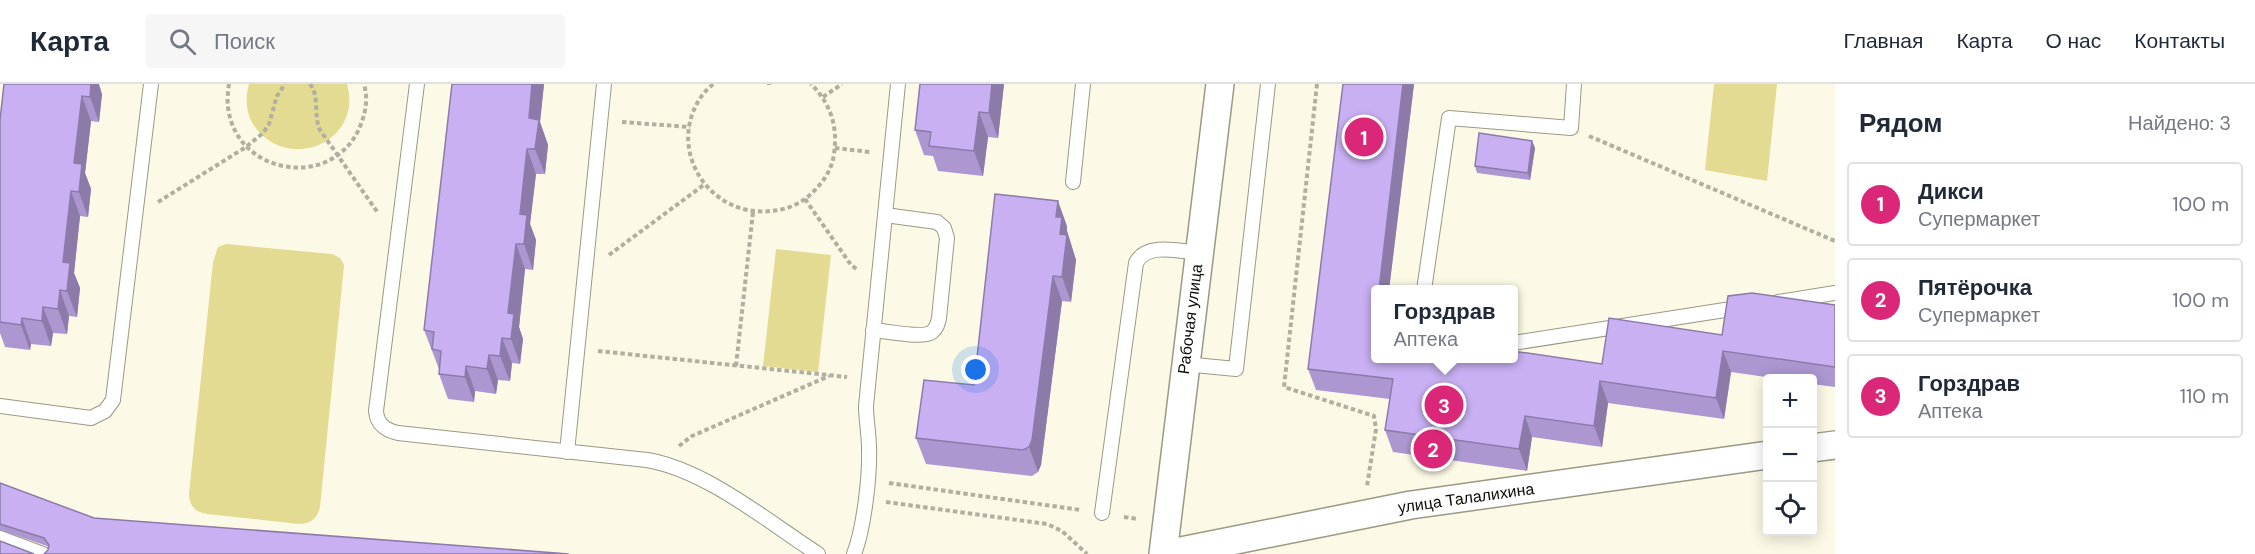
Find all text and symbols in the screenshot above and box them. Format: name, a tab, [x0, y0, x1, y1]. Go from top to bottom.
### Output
search box	[145, 14, 565, 68]
text: Карта	[30, 23, 109, 60]
icon: search	[166, 25, 199, 58]
text: Поиск	[214, 27, 275, 56]
text: Главная	[1843, 27, 1923, 55]
text: Карта	[1956, 27, 2013, 55]
text: О нас	[2046, 27, 2101, 55]
text: Контакты	[2134, 27, 2225, 55]
text: Рядом	[1859, 106, 1942, 140]
text: Найдено: 3	[2128, 110, 2231, 136]
pin: 1	[1344, 115, 1384, 160]
text: Дикси	[1918, 177, 1984, 206]
text: 1	[1877, 191, 1884, 217]
text: 100 m	[2172, 191, 2229, 217]
text: Супермаркет	[1918, 206, 2040, 232]
street label: Рабочая улица	[1173, 263, 1207, 375]
text: Пятёрочка	[1918, 273, 2032, 302]
popup	[1371, 285, 1518, 363]
text: 2	[1875, 287, 1886, 313]
text: 100 m	[2172, 287, 2229, 313]
text: Горздрав	[1393, 297, 1496, 326]
text: Супермаркет	[1918, 302, 2040, 328]
text: Аптека	[1393, 326, 1458, 352]
your location	[961, 355, 990, 384]
text: Горздрав	[1918, 369, 2020, 398]
map controls	[1763, 374, 1817, 536]
button: +	[1763, 374, 1817, 428]
pin: 3	[1424, 382, 1464, 428]
text: 3	[1874, 383, 1887, 409]
text: 110 m	[2180, 383, 2229, 409]
text: Аптека	[1918, 398, 1983, 424]
pin: 2	[1414, 426, 1452, 472]
button: −	[1763, 428, 1817, 482]
street label: улица Талалихина	[1397, 478, 1536, 518]
button: locate	[1763, 482, 1817, 536]

